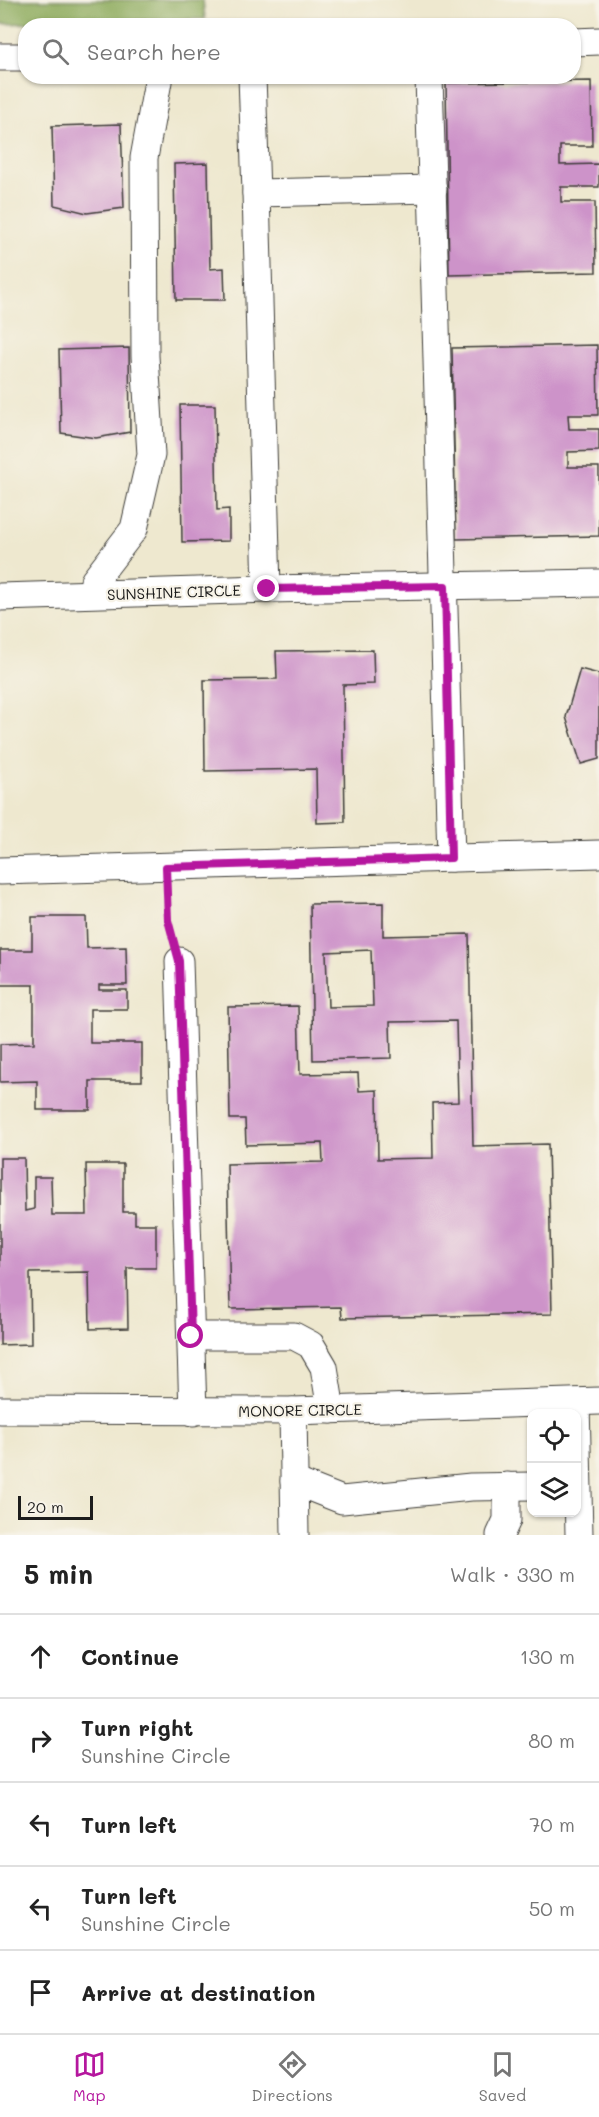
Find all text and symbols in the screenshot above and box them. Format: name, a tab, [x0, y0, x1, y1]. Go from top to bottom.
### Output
search box	[18, 18, 581, 84]
icon: search	[39, 35, 72, 68]
text: Search here	[87, 37, 221, 66]
route end	[253, 575, 279, 601]
street label: SUNSHINE CIRCLE	[107, 580, 242, 604]
route start	[177, 1322, 203, 1348]
street label: MONORE CIRCLE	[238, 1399, 363, 1421]
map controls	[527, 1409, 581, 1517]
button: locate	[527, 1409, 581, 1463]
button: layers	[527, 1463, 581, 1517]
scale bar	[18, 1493, 93, 1520]
text: 20 m	[27, 1496, 64, 1517]
text: 5 min	[24, 1557, 93, 1591]
text: Walk · 330 m	[450, 1561, 575, 1587]
icon: ahead	[24, 1640, 57, 1673]
text: Continue	[81, 1642, 179, 1671]
text: 130 m	[520, 1643, 575, 1669]
text: Turn right	[81, 1713, 193, 1742]
icon: right	[24, 1724, 57, 1757]
text: 80 m	[528, 1727, 575, 1753]
text: Sunshine Circle	[81, 1742, 231, 1768]
icon: left	[24, 1808, 57, 1841]
text: Turn left	[81, 1810, 177, 1839]
text: 70 m	[529, 1811, 575, 1837]
text: Turn left	[81, 1881, 177, 1910]
icon: left	[24, 1892, 57, 1925]
text: 50 m	[529, 1895, 575, 1921]
text: Sunshine Circle	[81, 1910, 231, 1936]
icon: arrive	[24, 1976, 57, 2009]
text: Arrive at destination	[81, 1978, 316, 2007]
tab: Map	[73, 2048, 106, 2105]
tab: Directions	[252, 2048, 333, 2105]
tab: Saved	[479, 2048, 526, 2105]

